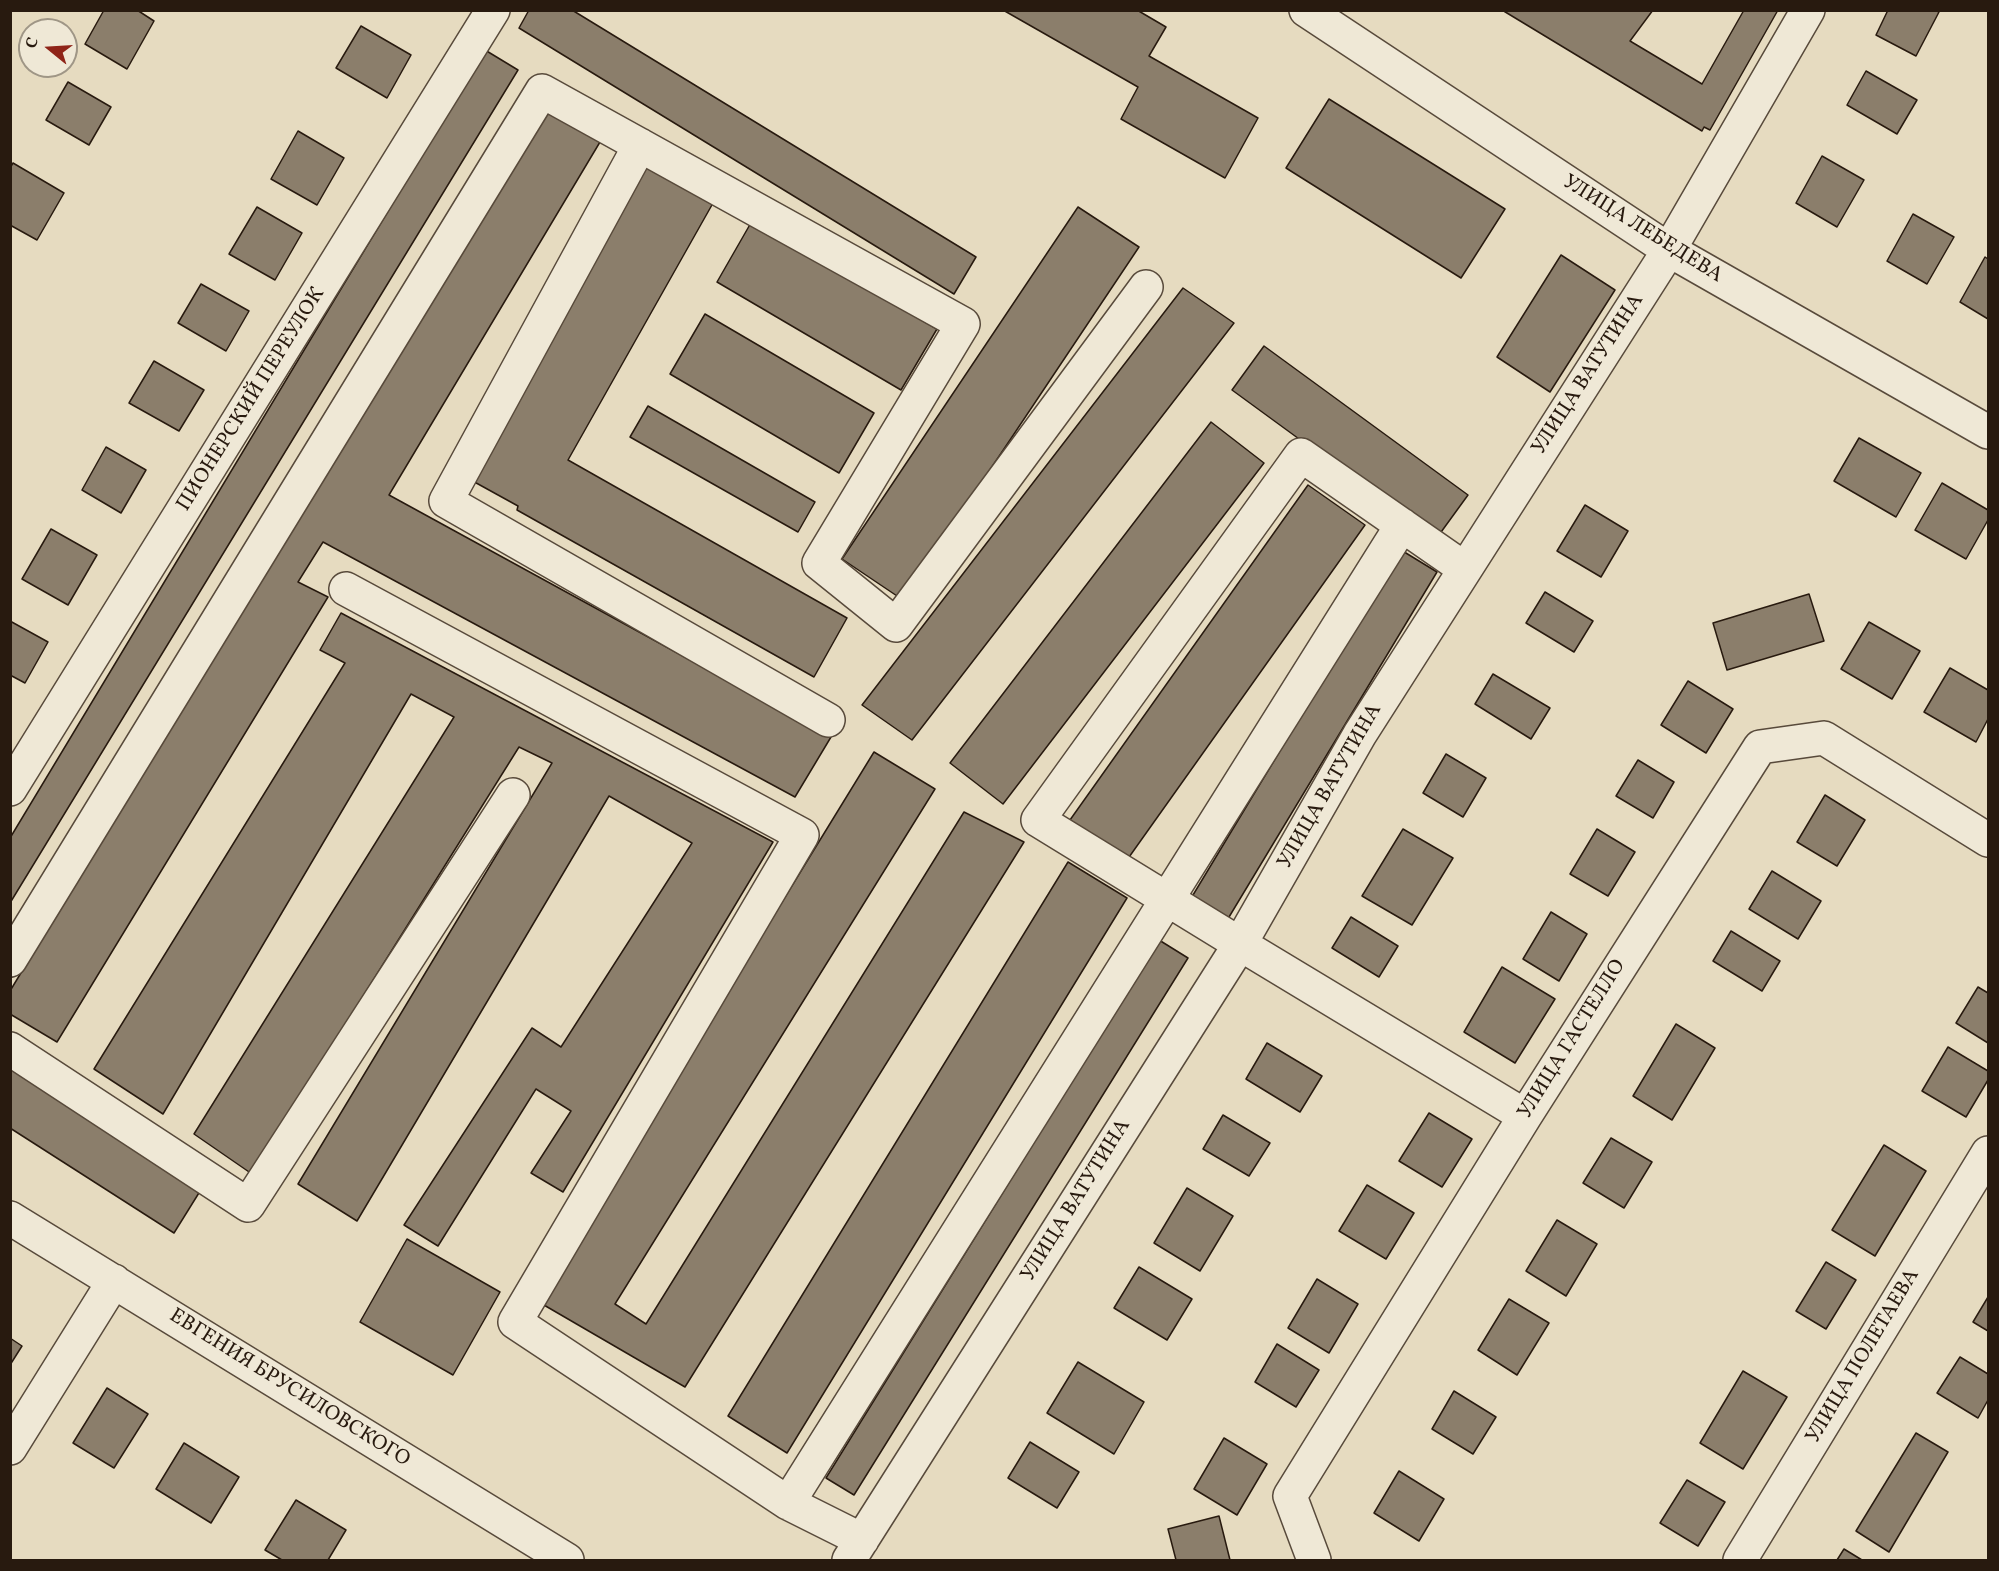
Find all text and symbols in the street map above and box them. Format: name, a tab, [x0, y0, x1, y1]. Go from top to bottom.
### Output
north arrow	[18, 18, 78, 78]
text: С	[21, 35, 45, 51]
street label: УЛИЦА ЛЕБЕДЕВА	[1557, 170, 1727, 290]
street label: ПИОНЕРСКИЙ ПЕРЕУЛОК	[173, 283, 331, 517]
street label: УЛИЦА ВАТУТИНА	[1528, 290, 1650, 460]
street label: УЛИЦА ВАТУТИНА	[1273, 700, 1389, 874]
street label: УЛИЦА ГАСТЕЛЛО	[1514, 956, 1632, 1124]
street label: УЛИЦА ВАТУТИНА	[1017, 1115, 1137, 1287]
street label: УЛИЦА ПОЛЕТАЕВА	[1802, 1265, 1926, 1449]
street label: ЕВГЕНИЯ БРУСИЛОВСКОГО	[164, 1304, 414, 1474]

